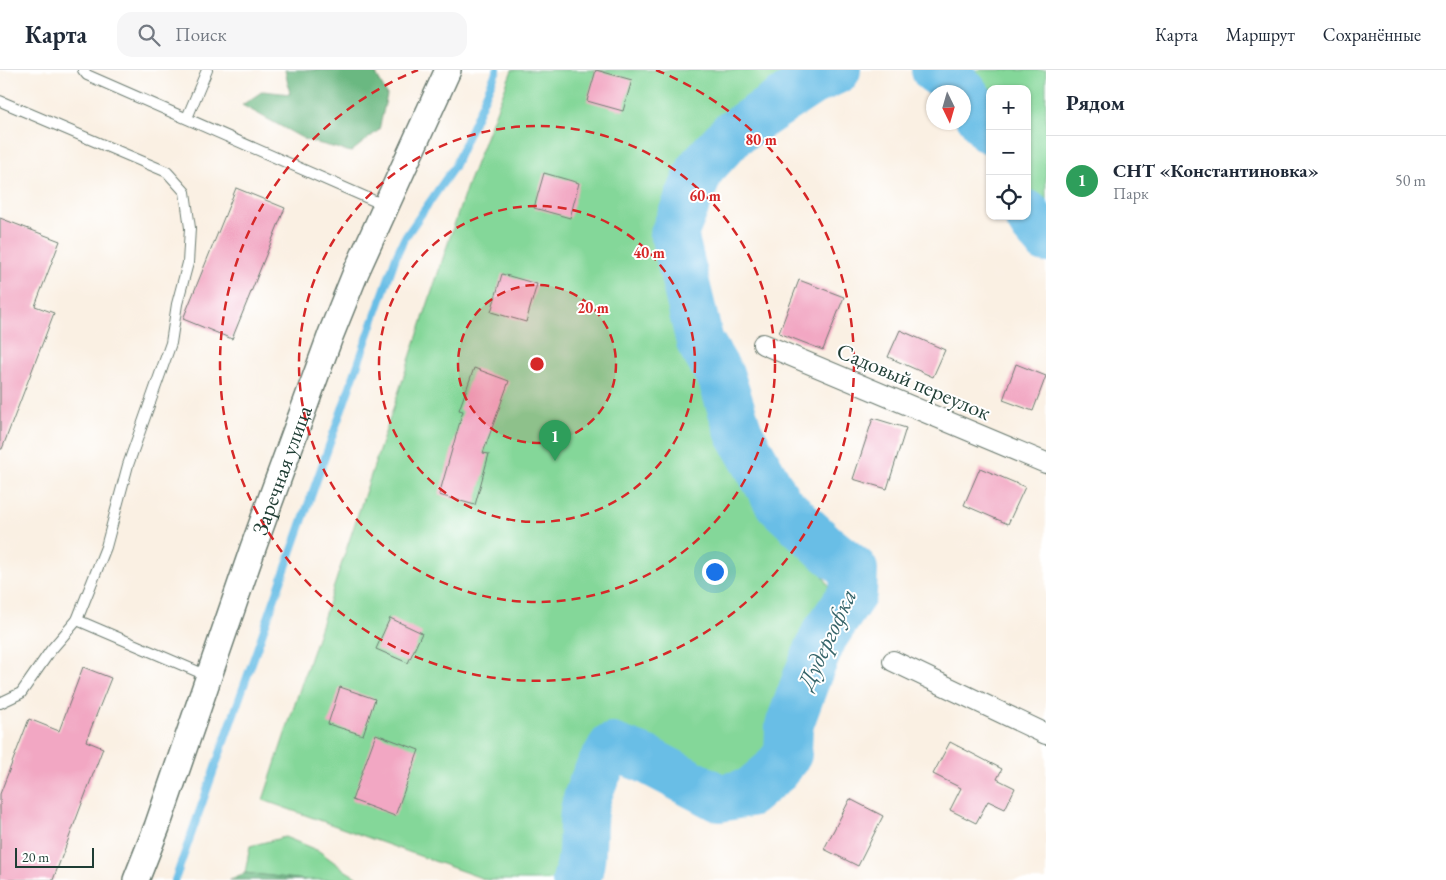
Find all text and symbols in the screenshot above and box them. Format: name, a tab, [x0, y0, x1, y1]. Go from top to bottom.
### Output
search box	[117, 12, 467, 57]
text: Карта	[25, 19, 87, 50]
icon: search	[135, 21, 163, 49]
text: Поиск	[175, 22, 227, 47]
text: Карта	[1155, 23, 1198, 46]
text: Маршрут	[1226, 23, 1295, 46]
text: Сохранённые	[1323, 23, 1421, 46]
north arrow	[926, 85, 971, 130]
map controls	[986, 85, 1031, 220]
button: +	[986, 85, 1031, 130]
text: Рядом	[1066, 89, 1125, 116]
text: 80 m	[745, 130, 777, 149]
button: −	[986, 130, 1031, 175]
text: СНТ «Константиновка»	[1113, 158, 1319, 183]
text: 1	[1078, 170, 1086, 191]
text: 50 m	[1395, 170, 1426, 191]
button: locate	[986, 175, 1031, 220]
text: Парк	[1113, 183, 1149, 204]
text: 60 m	[689, 186, 721, 205]
text: 40 m	[633, 243, 665, 262]
text: 20 m	[577, 298, 609, 317]
street label: Садовый переулок	[832, 336, 996, 427]
centre of rings	[528, 355, 546, 373]
street label: Заречная улица	[245, 401, 319, 539]
pin: 1	[539, 420, 571, 461]
your location	[702, 559, 728, 585]
water label: Дудергофка	[789, 584, 863, 696]
scale bar	[15, 845, 94, 868]
text: 20 m	[22, 848, 49, 866]

